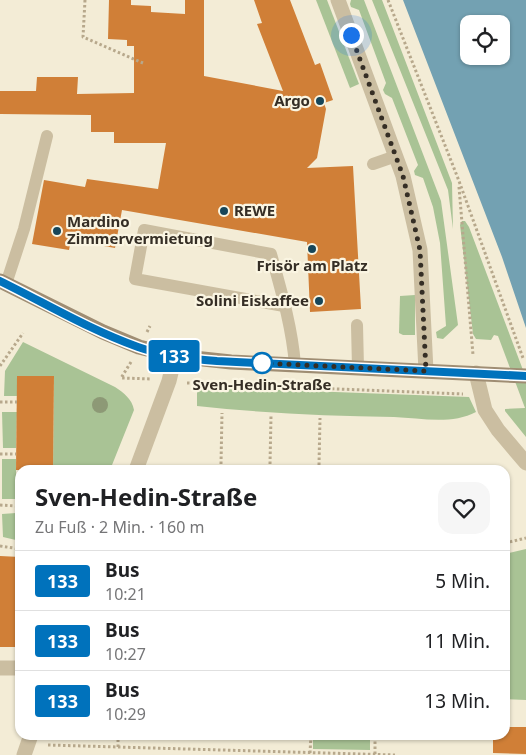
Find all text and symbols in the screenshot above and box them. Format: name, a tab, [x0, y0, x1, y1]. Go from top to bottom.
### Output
map controls	[460, 15, 510, 65]
button: locate	[460, 15, 510, 65]
your location	[339, 23, 364, 48]
place label: Argo	[274, 90, 310, 110]
marker: Argo	[314, 95, 326, 107]
place label: REWE	[234, 200, 275, 220]
marker: REWE	[218, 205, 230, 217]
place label: Mardino Zimmervermietung	[67, 211, 213, 248]
marker: Mardino Zimmervermietung	[51, 225, 63, 237]
marker: Frisör am Platz	[306, 243, 318, 255]
place label: Frisör am Platz	[256, 255, 368, 275]
place label: Solini Eiskaffee	[196, 290, 309, 310]
marker: Solini Eiskaffee	[313, 295, 325, 307]
line badge: 133	[145, 340, 203, 372]
text: 133	[159, 344, 189, 368]
marker: Sven-Hedin-Straße	[251, 352, 273, 374]
place label: Sven-Hedin-Straße	[193, 374, 332, 394]
text: Sven-Hedin-Straße	[35, 480, 257, 513]
button: heart	[438, 482, 490, 534]
text: Zu Fuß · 2 Min. · 160 m	[35, 516, 204, 538]
text: Bus	[105, 557, 140, 583]
text: 5 Min.	[435, 568, 490, 594]
text: 133	[47, 569, 78, 593]
text: 10:21	[105, 583, 146, 605]
text: Bus	[105, 617, 140, 643]
text: 11 Min.	[424, 628, 490, 654]
text: 133	[47, 629, 78, 653]
text: 10:27	[105, 643, 146, 665]
text: Bus	[105, 677, 140, 703]
text: 13 Min.	[424, 688, 490, 714]
text: 133	[47, 689, 78, 713]
text: 10:29	[105, 703, 146, 725]

